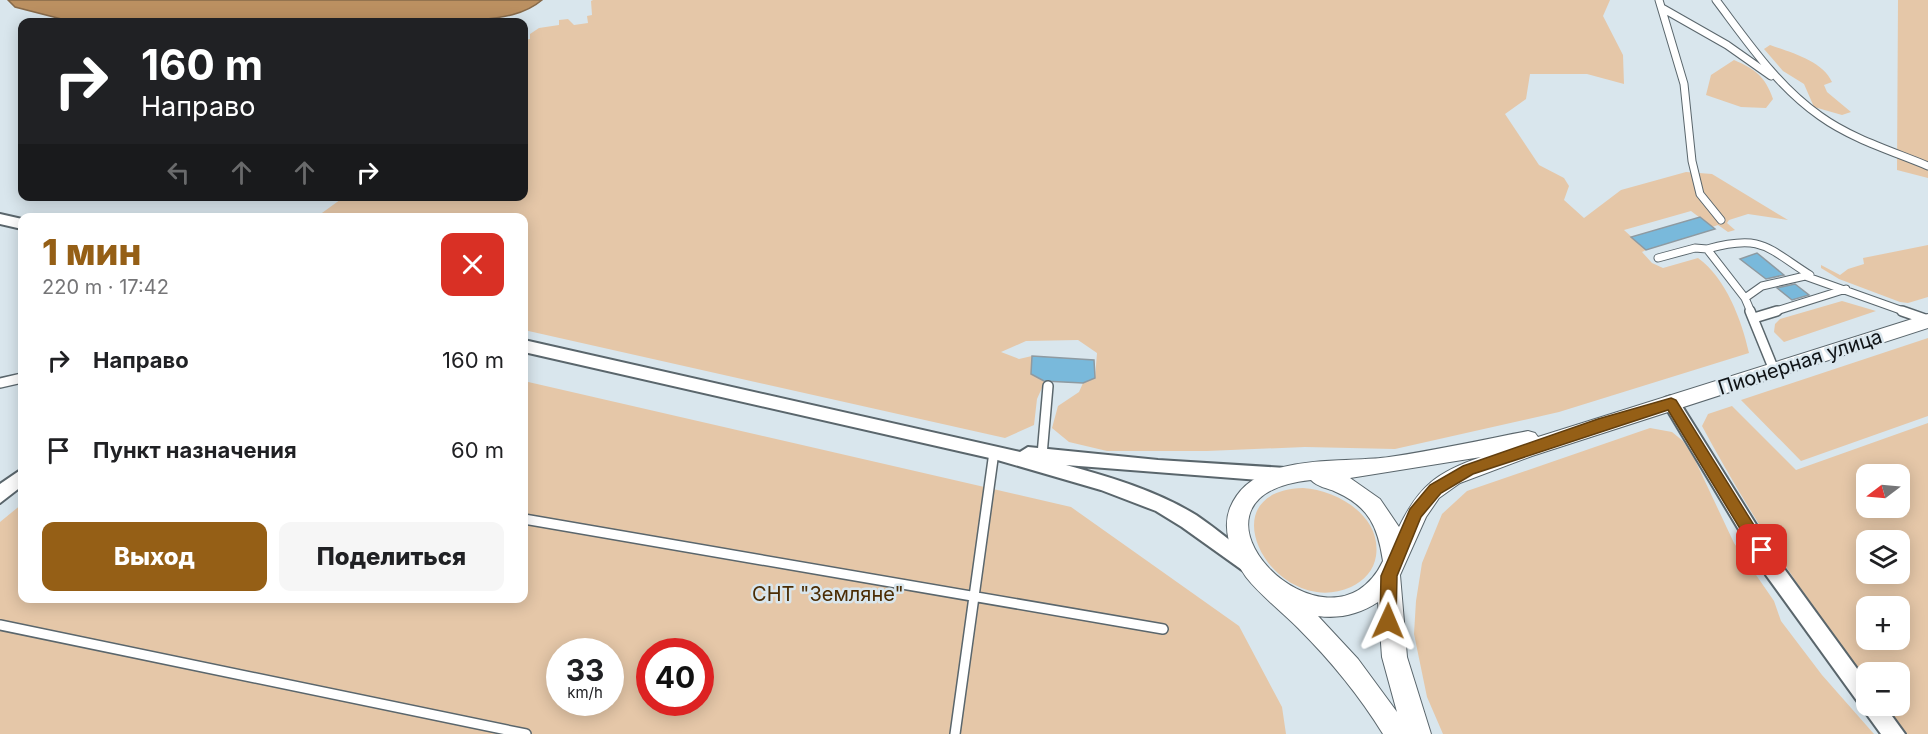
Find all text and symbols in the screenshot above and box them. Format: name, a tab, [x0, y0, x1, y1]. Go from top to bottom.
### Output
text: 160 m	[141, 39, 263, 90]
icon: right	[42, 42, 120, 120]
text: Направо	[141, 90, 256, 123]
icon: left	[162, 156, 195, 189]
icon: ahead	[225, 156, 258, 189]
icon: ahead	[288, 156, 321, 189]
icon: right	[351, 156, 384, 189]
text: 1 мин	[42, 230, 141, 274]
button: close	[441, 233, 504, 296]
text: 220 m · 17:42	[42, 275, 169, 299]
street label: Пионерная улица	[1715, 324, 1885, 400]
icon: right	[42, 344, 75, 377]
text: Направо	[93, 347, 189, 373]
text: 160 m	[442, 347, 504, 373]
icon: arrive	[42, 434, 75, 467]
text: Пункт назначения	[93, 437, 297, 463]
text: 60 m	[451, 437, 504, 463]
north arrow	[1856, 464, 1910, 518]
map controls	[1856, 464, 1910, 716]
button: Выход	[42, 522, 267, 591]
button: Поделиться	[279, 522, 504, 591]
pin	[1736, 524, 1787, 575]
button: layers	[1856, 530, 1910, 584]
icon: arrive	[1745, 533, 1778, 566]
park label: СНТ "Земляне"	[752, 582, 904, 606]
position arrow	[1356, 589, 1420, 653]
button: +	[1856, 596, 1910, 650]
speed limit sign: 40	[636, 638, 714, 716]
text: 33	[566, 652, 604, 688]
button: −	[1856, 662, 1910, 716]
text: km/h	[567, 683, 603, 702]

